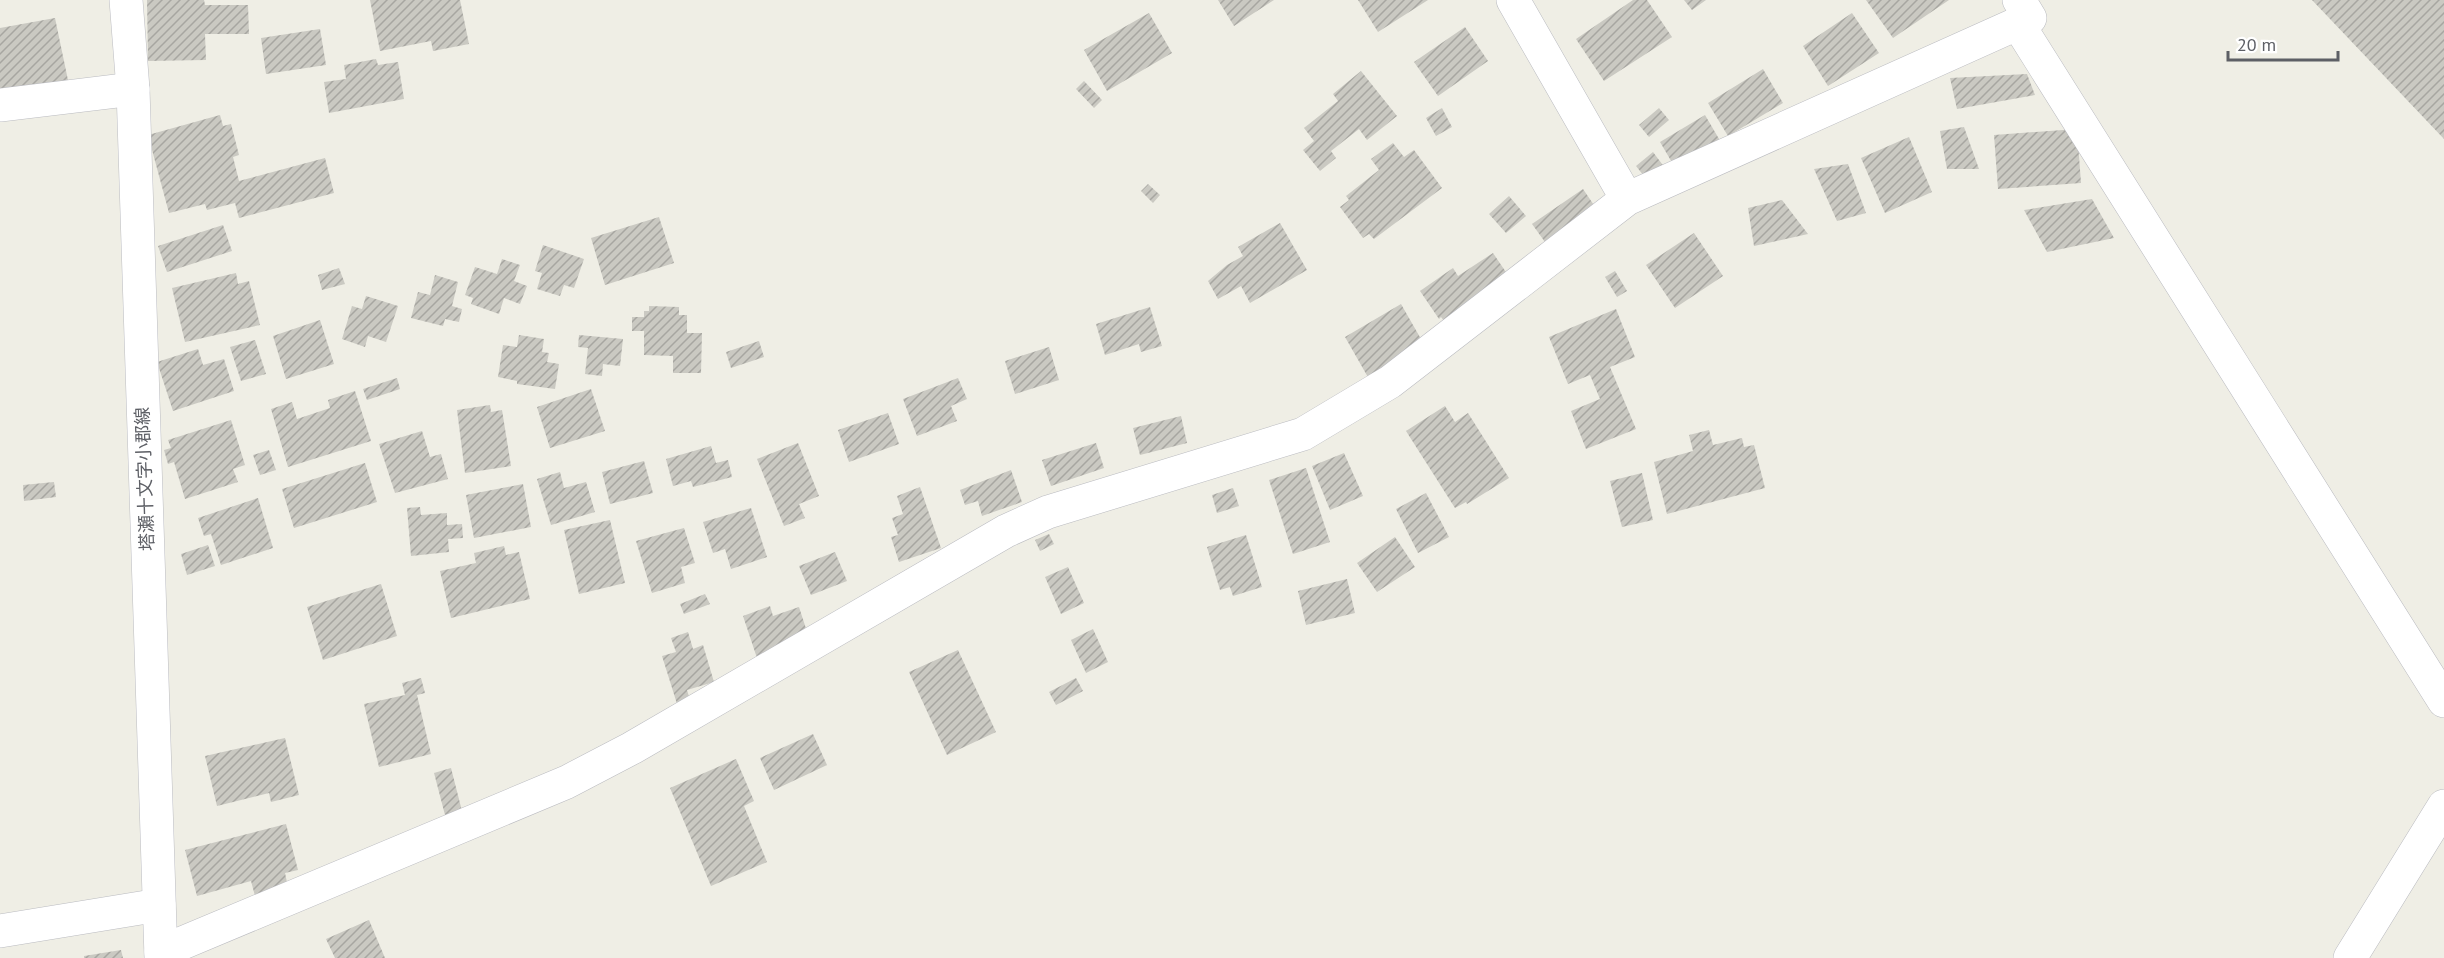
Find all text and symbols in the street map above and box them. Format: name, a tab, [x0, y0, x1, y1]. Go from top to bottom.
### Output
scale bar	[2228, 24, 2338, 62]
text: 20 m	[2237, 33, 2276, 56]
street label: 塔瀬十文字小郡線	[130, 407, 159, 551]

